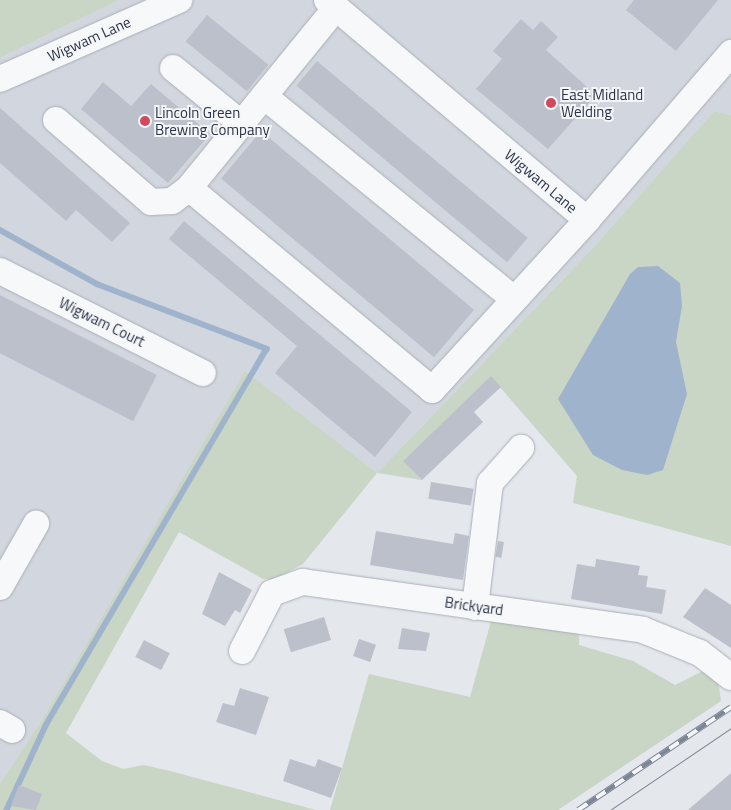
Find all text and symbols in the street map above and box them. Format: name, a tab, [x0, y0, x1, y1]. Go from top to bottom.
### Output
street label: Wigwam Lane	[45, 13, 133, 65]
place label: East Midland Welding	[561, 85, 643, 120]
marker: East Midland Welding	[545, 97, 557, 109]
place label: Lincoln Green Brewing Company	[155, 103, 270, 138]
marker: Lincoln Green Brewing Company	[139, 115, 151, 127]
street label: Wigwam Lane	[501, 145, 581, 217]
street label: Wigwam Court	[56, 293, 148, 351]
street label: Brickyard	[444, 593, 504, 619]

